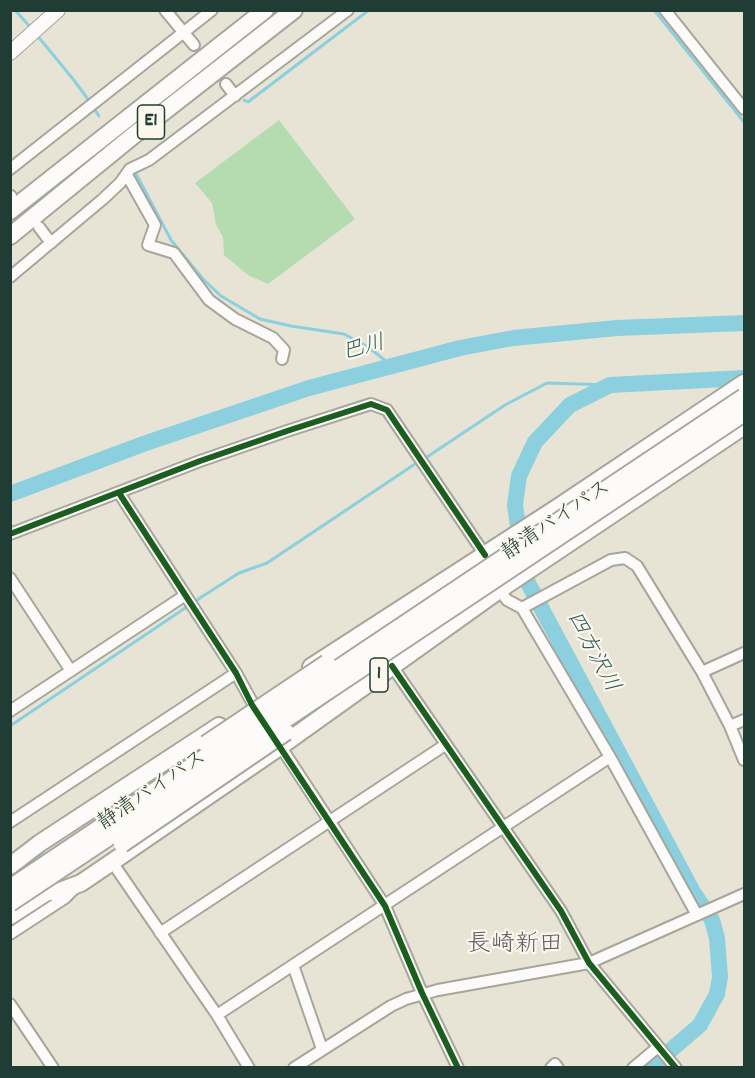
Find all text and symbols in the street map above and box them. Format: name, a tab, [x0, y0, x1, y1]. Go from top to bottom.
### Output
road number: E1	[138, 105, 164, 139]
water label: 巴川	[339, 332, 389, 368]
street label: 静清バイパス	[498, 476, 616, 568]
water label: 四方沢川	[559, 608, 623, 698]
road number: 1	[370, 658, 388, 692]
street label: 静清バイパス	[94, 746, 212, 838]
district label: 長崎新田	[467, 933, 563, 961]

